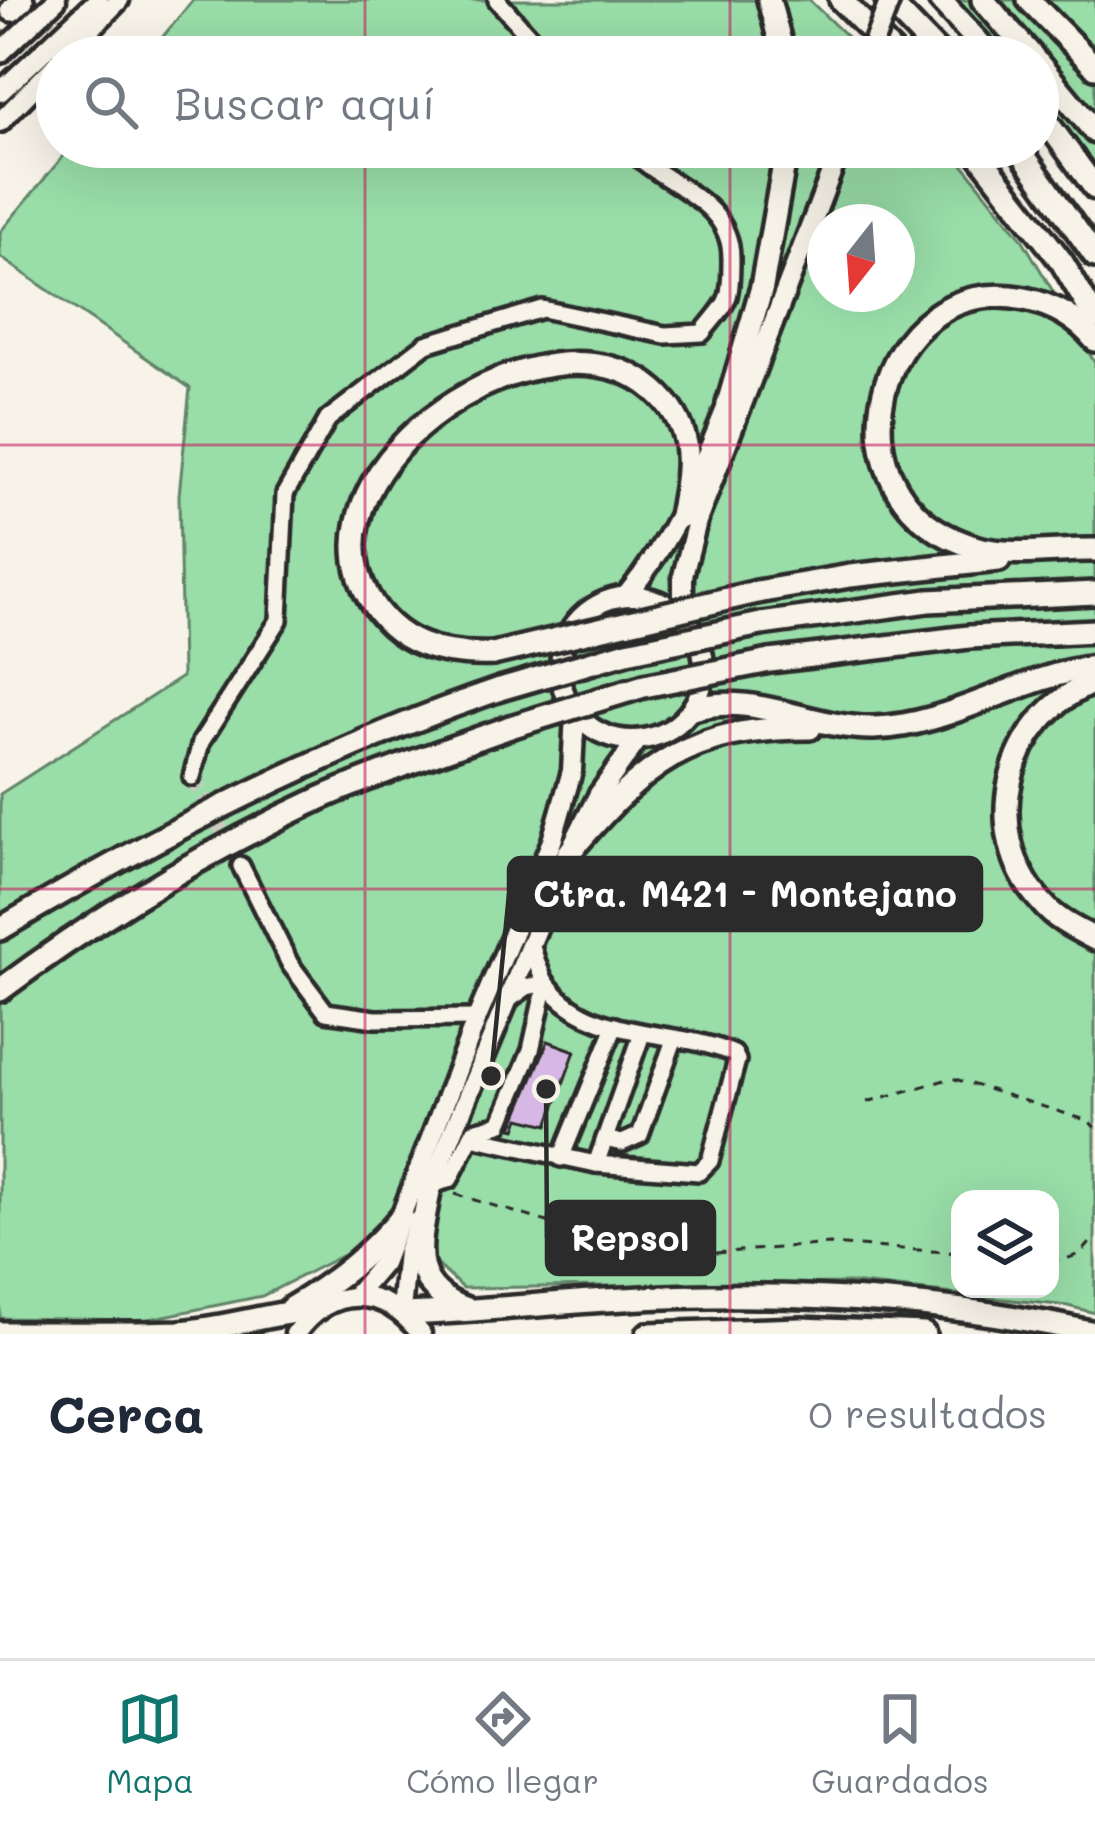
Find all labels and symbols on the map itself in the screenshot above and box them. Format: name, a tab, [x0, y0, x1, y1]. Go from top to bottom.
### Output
north arrow	[807, 204, 915, 312]
callout: Ctra. M421 - Montejano	[509, 858, 981, 930]
text: Ctra. M421 - Montejano	[533, 869, 957, 916]
callout: Repsol	[547, 1202, 714, 1274]
text: Repsol	[571, 1213, 689, 1260]

